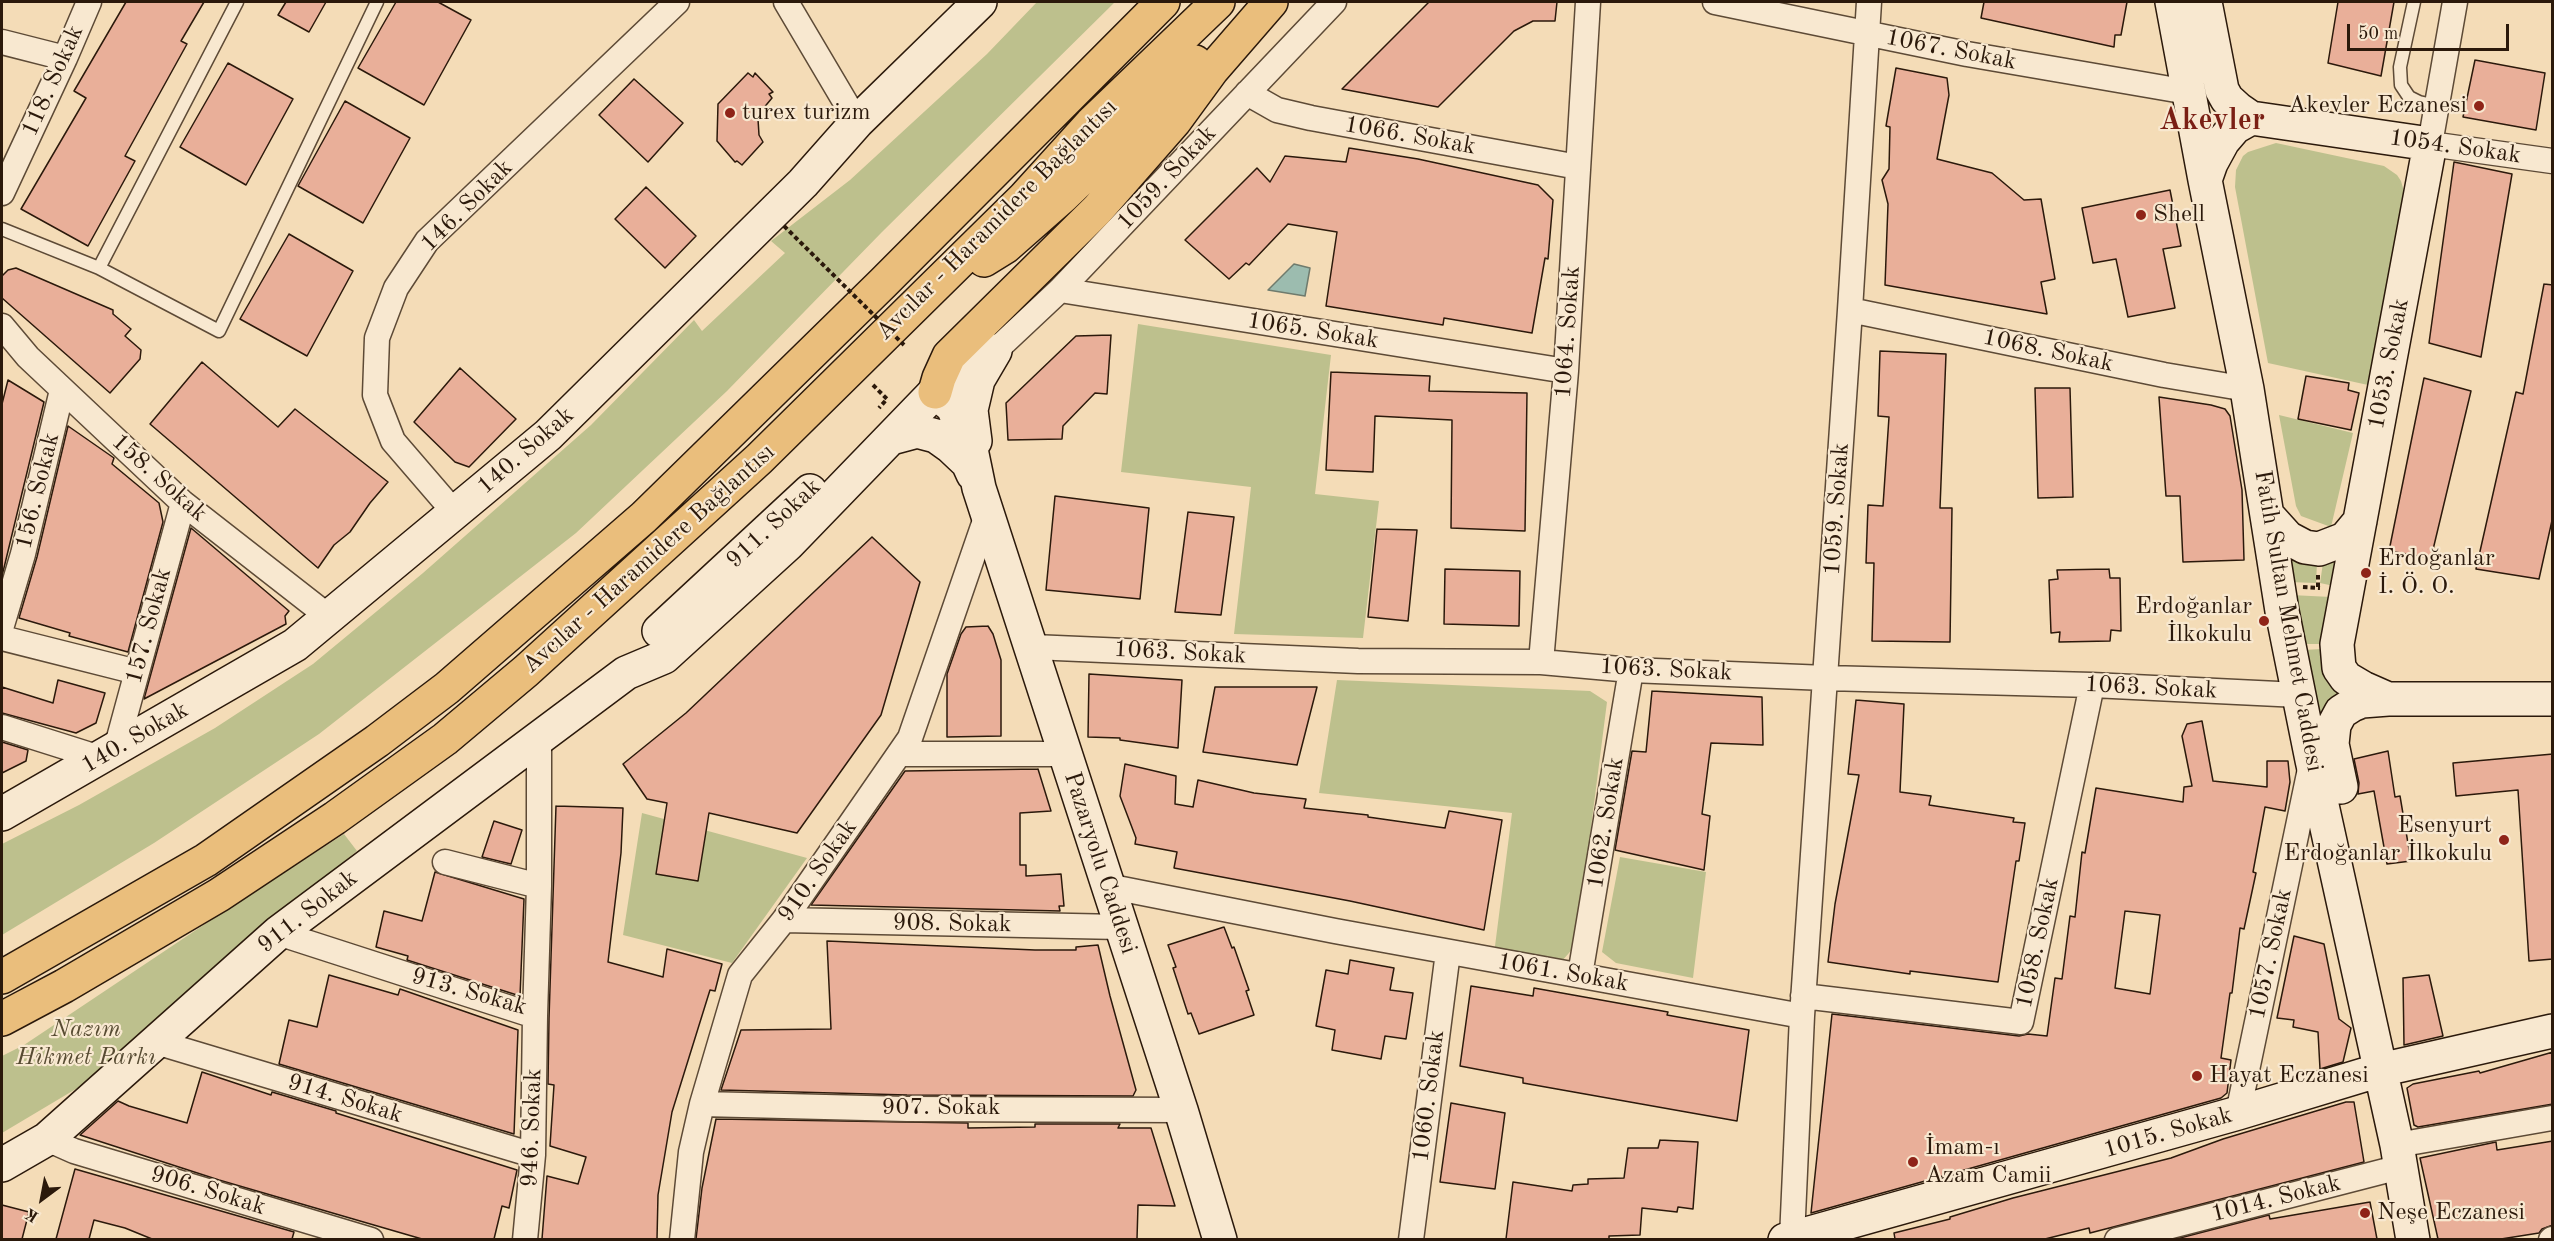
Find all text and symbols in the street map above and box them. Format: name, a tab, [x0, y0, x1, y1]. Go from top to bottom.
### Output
scale bar	[2350, 12, 2512, 50]
street label: 118. Sokak	[16, 21, 90, 141]
street label: 1067. Sokak	[1883, 23, 2019, 77]
text: 50 m	[2358, 25, 2398, 43]
place label: Akevler Eczanesi	[2288, 92, 2467, 120]
street label: Avcılar - Haramidere Bağlantısı	[870, 93, 1124, 347]
place label: turex turizm	[742, 99, 870, 127]
marker: Akevler Eczanesi	[2472, 99, 2486, 113]
district label: Akevler	[2159, 103, 2265, 139]
marker: turex turizm	[723, 106, 737, 120]
street label: 1066. Sokak	[1342, 110, 1478, 162]
street label: 1059. Sokak	[1111, 120, 1223, 236]
street label: 1054. Sokak	[2387, 124, 2523, 170]
street label: 146. Sokak	[415, 154, 519, 258]
place label: Shell	[2153, 201, 2205, 229]
marker: Shell	[2134, 208, 2148, 222]
street label: 1064. Sokak	[1549, 265, 1587, 399]
street label: 1053. Sokak	[2362, 296, 2416, 432]
street label: 1065. Sokak	[1245, 306, 1381, 356]
street label: 1068. Sokak	[1980, 323, 2116, 379]
street label: 140. Sokak	[472, 401, 580, 501]
street label: 158. Sokak	[105, 428, 213, 528]
street label: 156. Sokak	[10, 430, 66, 552]
street label: Avcılar - Haramidere Bağlantısı	[517, 438, 781, 680]
street label: 1059. Sokak	[1818, 442, 1856, 576]
street label: Fatih Sultan Mehmet Caddesi	[2247, 468, 2329, 774]
street label: 911. Sokak	[721, 473, 827, 575]
place label: Erdoğanlar İ. Ö. O.	[2378, 545, 2495, 601]
street label: 157. Sokak	[120, 565, 178, 687]
marker: Erdoğanlar İ. Ö. O.	[2359, 566, 2373, 580]
place label: Erdoğanlar İlkokulu	[2135, 593, 2252, 649]
marker: Erdoğanlar İlkokulu	[2257, 614, 2271, 628]
street label: 1063. Sokak	[1113, 635, 1247, 671]
street label: 1063. Sokak	[1599, 652, 1733, 688]
street label: 1063. Sokak	[2084, 670, 2218, 706]
street label: 140. Sokak	[76, 696, 194, 780]
street label: 1062. Sokak	[1581, 755, 1631, 891]
street label: Pazaryolu Caddesi	[1057, 768, 1143, 958]
place label: Esenyurt Erdoğanlar İlkokulu	[2284, 812, 2492, 868]
street label: 910. Sokak	[772, 814, 864, 928]
marker: Esenyurt Erdoğanlar İlkokulu	[2497, 833, 2511, 847]
street label: 911. Sokak	[252, 864, 364, 960]
street label: 1058. Sokak	[2010, 875, 2066, 1011]
street label: 1057. Sokak	[2243, 886, 2299, 1022]
street label: 908. Sokak	[892, 909, 1012, 939]
street label: 1061. Sokak	[1495, 947, 1631, 999]
street label: 913. Sokak	[408, 962, 530, 1022]
park label: Nazım Hikmet Parkı	[16, 1016, 156, 1072]
street label: 1060. Sokak	[1407, 1028, 1451, 1164]
place label: Hayat Eczanesi	[2209, 1062, 2369, 1090]
street label: 914. Sokak	[284, 1068, 406, 1130]
street label: 946. Sokak	[516, 1068, 548, 1188]
marker: Hayat Eczanesi	[2190, 1069, 2204, 1083]
street label: 907. Sokak	[882, 1094, 1000, 1122]
street label: 1015. Sokak	[2100, 1101, 2236, 1165]
place label: İmam-ı Azam Camii	[1925, 1134, 2051, 1190]
marker: İmam-ı Azam Camii	[1906, 1155, 1920, 1169]
street label: 906. Sokak	[147, 1160, 269, 1222]
north arrow	[12, 1169, 72, 1229]
street label: 1014. Sokak	[2208, 1169, 2344, 1229]
place label: Neşe Eczanesi	[2377, 1199, 2525, 1227]
text: K	[23, 1204, 42, 1224]
marker: Neşe Eczanesi	[2358, 1206, 2372, 1220]

